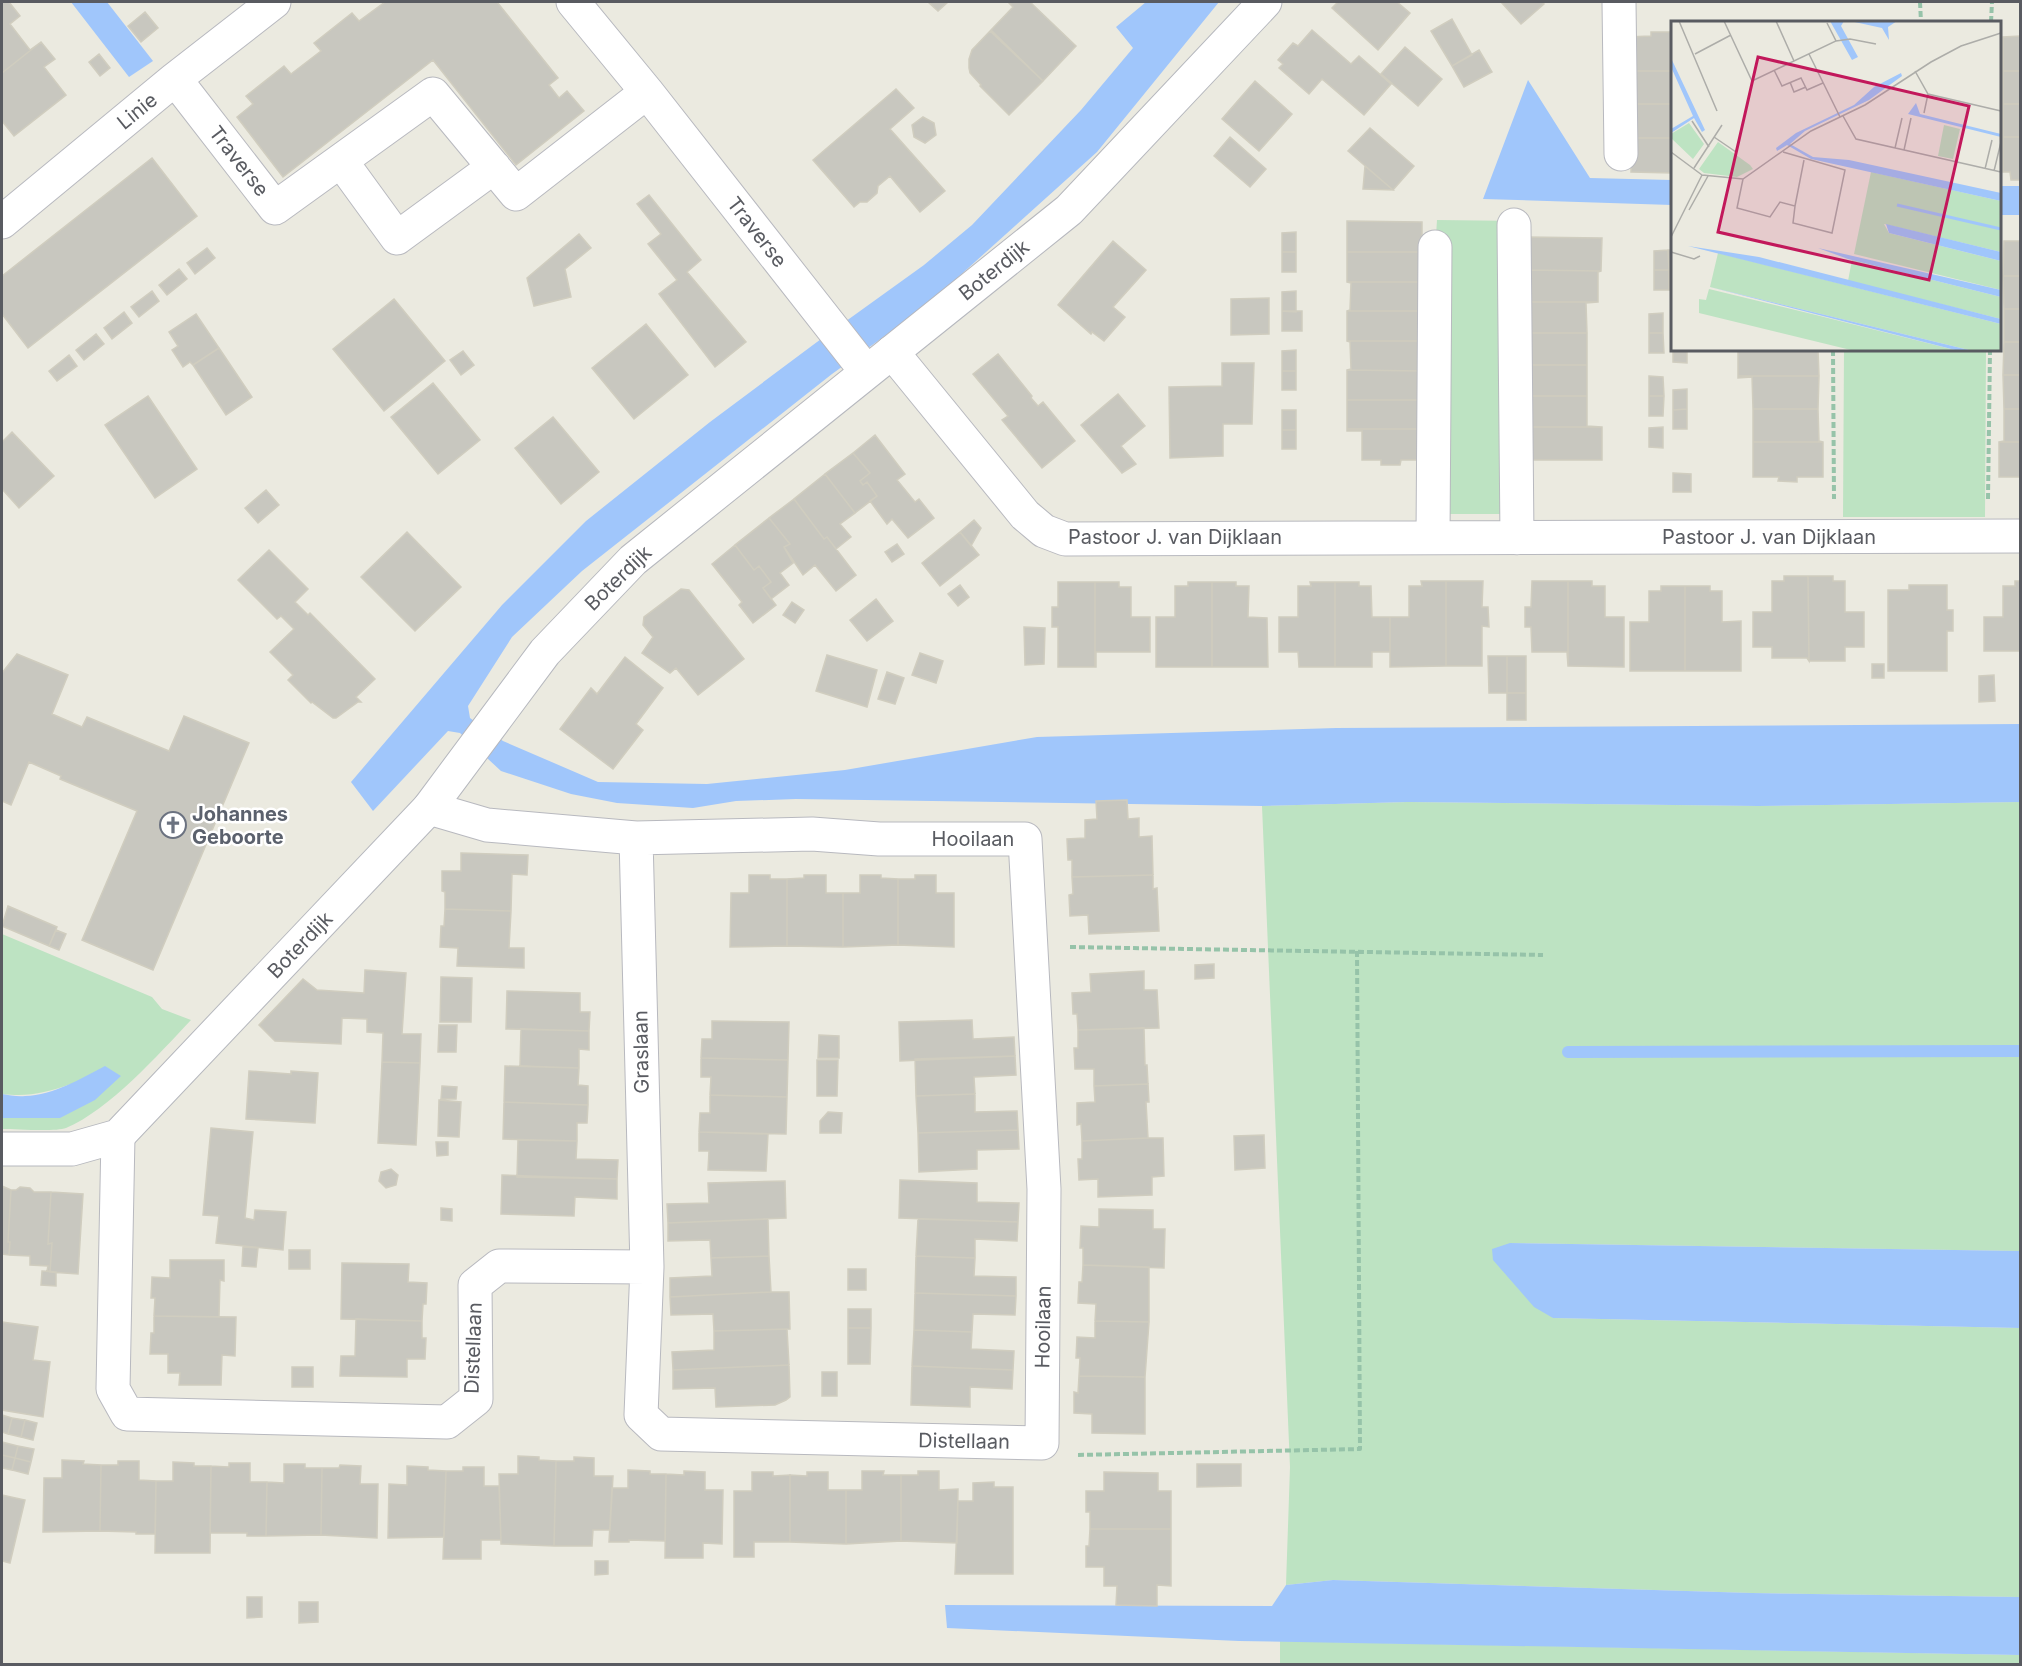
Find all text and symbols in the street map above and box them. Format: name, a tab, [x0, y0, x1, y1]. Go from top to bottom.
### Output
inset map	[1671, 21, 2001, 351]
street label: Linie	[112, 88, 162, 134]
street label: Traverse	[204, 121, 274, 201]
street label: Traverse	[722, 192, 792, 272]
street label: Boterdijk	[954, 234, 1034, 306]
street label: Pastoor J. van Dijklaan	[1068, 525, 1282, 549]
street label: Pastoor J. van Dijklaan	[1662, 525, 1876, 549]
street label: Boterdijk	[580, 540, 656, 616]
place label: Johannes Geboorte	[192, 802, 288, 849]
church icon: Johannes Geboorte	[158, 810, 188, 840]
street label: Hooilaan	[932, 827, 1014, 851]
street label: Boterdijk	[262, 907, 338, 983]
street label: Graslaan	[628, 1010, 654, 1094]
street label: Hooilaan	[1030, 1285, 1056, 1369]
street label: Distellaan	[459, 1302, 487, 1394]
street label: Distellaan	[918, 1428, 1010, 1454]

